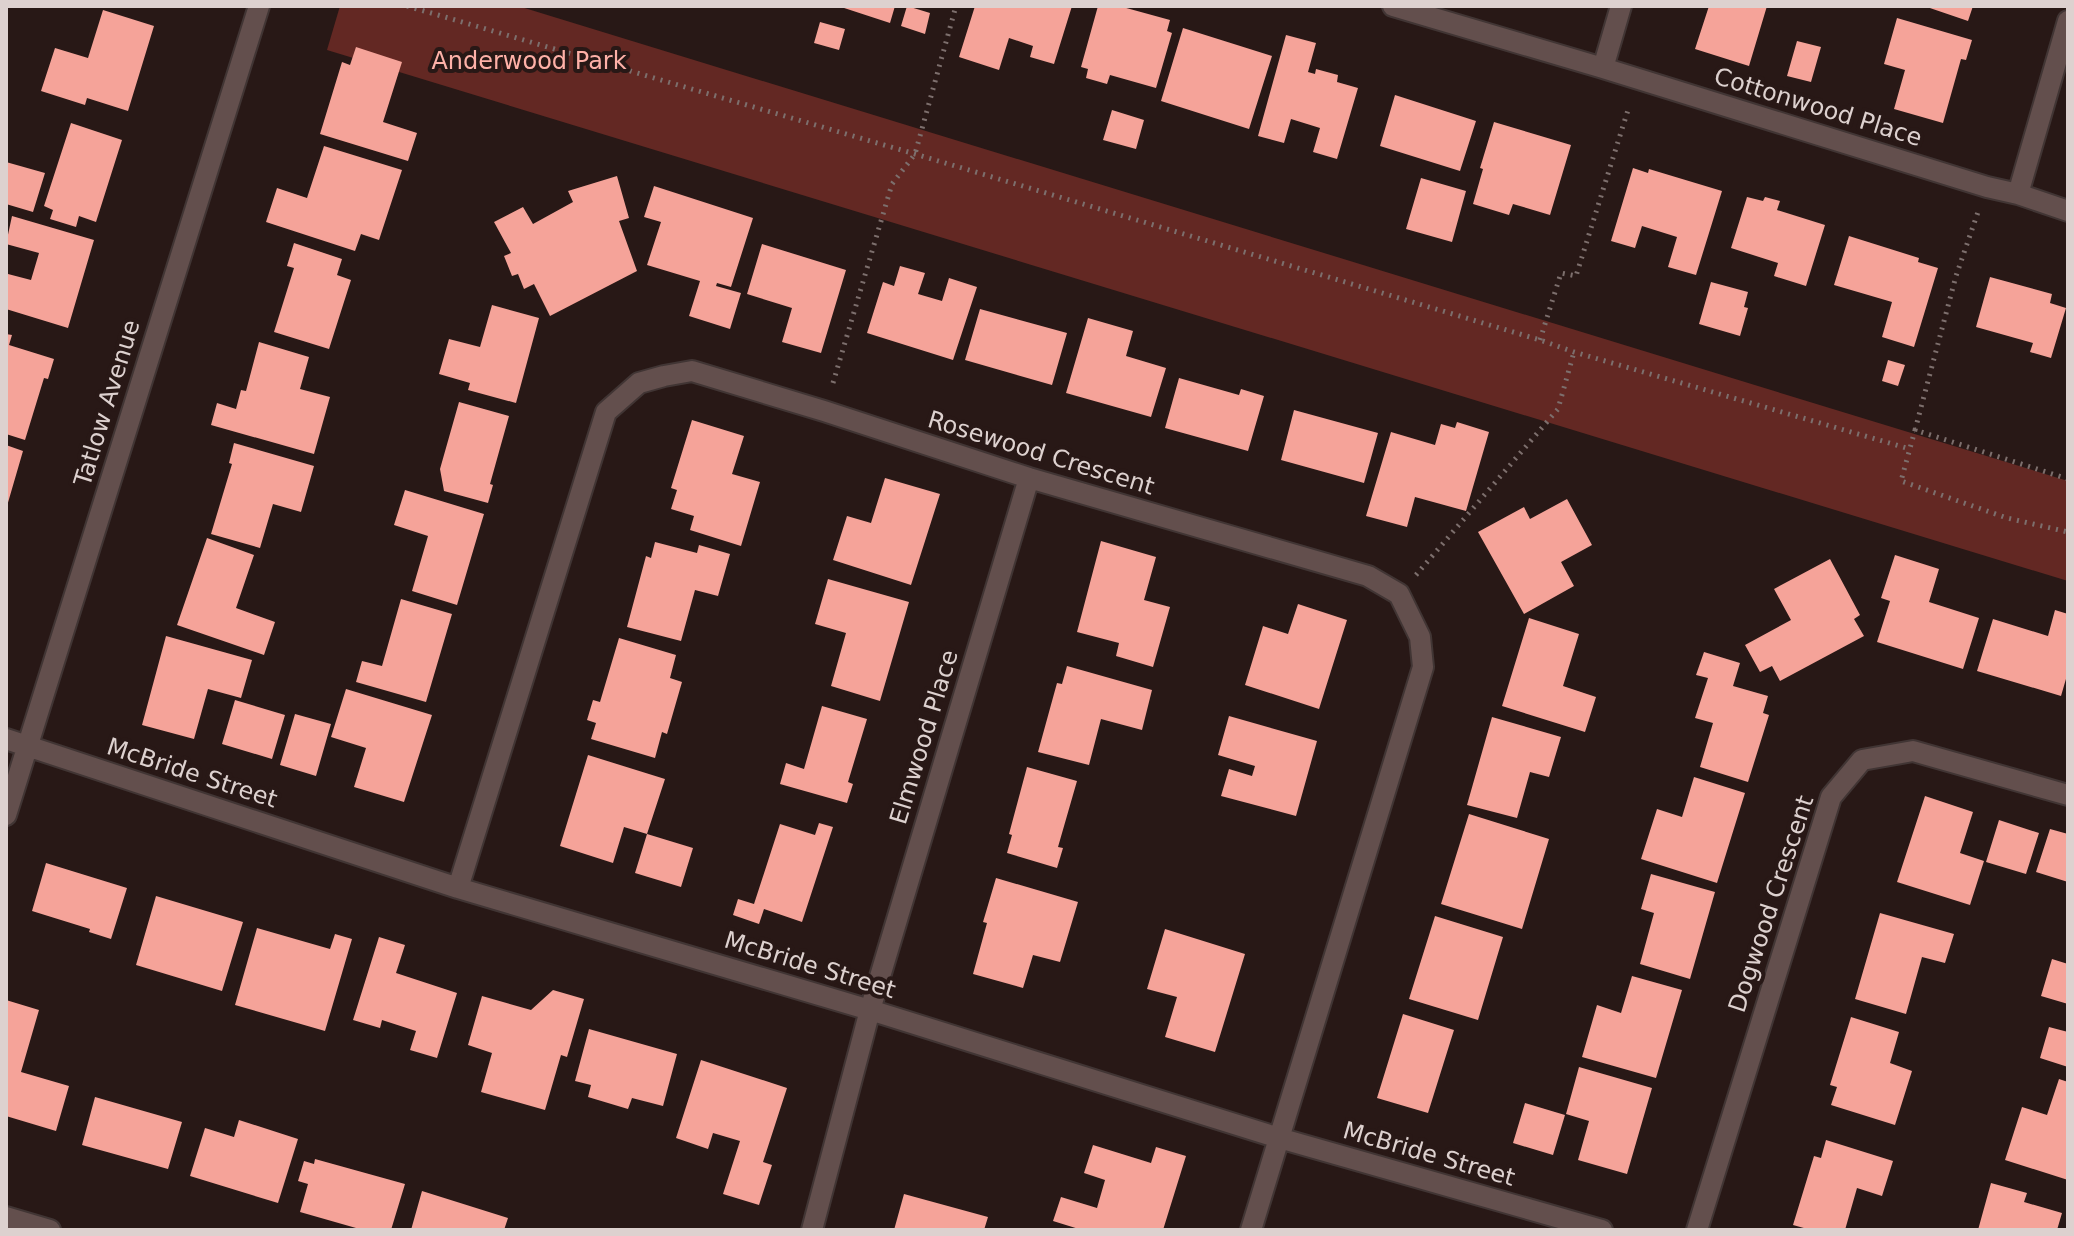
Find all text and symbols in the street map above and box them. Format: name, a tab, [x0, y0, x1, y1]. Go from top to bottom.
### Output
park label: Anderwood Park	[431, 47, 627, 75]
street label: Cottonwood Place	[1711, 62, 1925, 152]
street label: Tatlow Avenue	[68, 316, 146, 491]
street label: Rosewood Crescent	[924, 405, 1158, 501]
street label: Elmwood Place	[884, 646, 964, 828]
street label: McBride Street	[103, 732, 281, 814]
street label: Dogwood Crescent	[1723, 792, 1819, 1016]
street label: McBride Street	[721, 926, 899, 1004]
street label: McBride Street	[1340, 1116, 1518, 1192]

